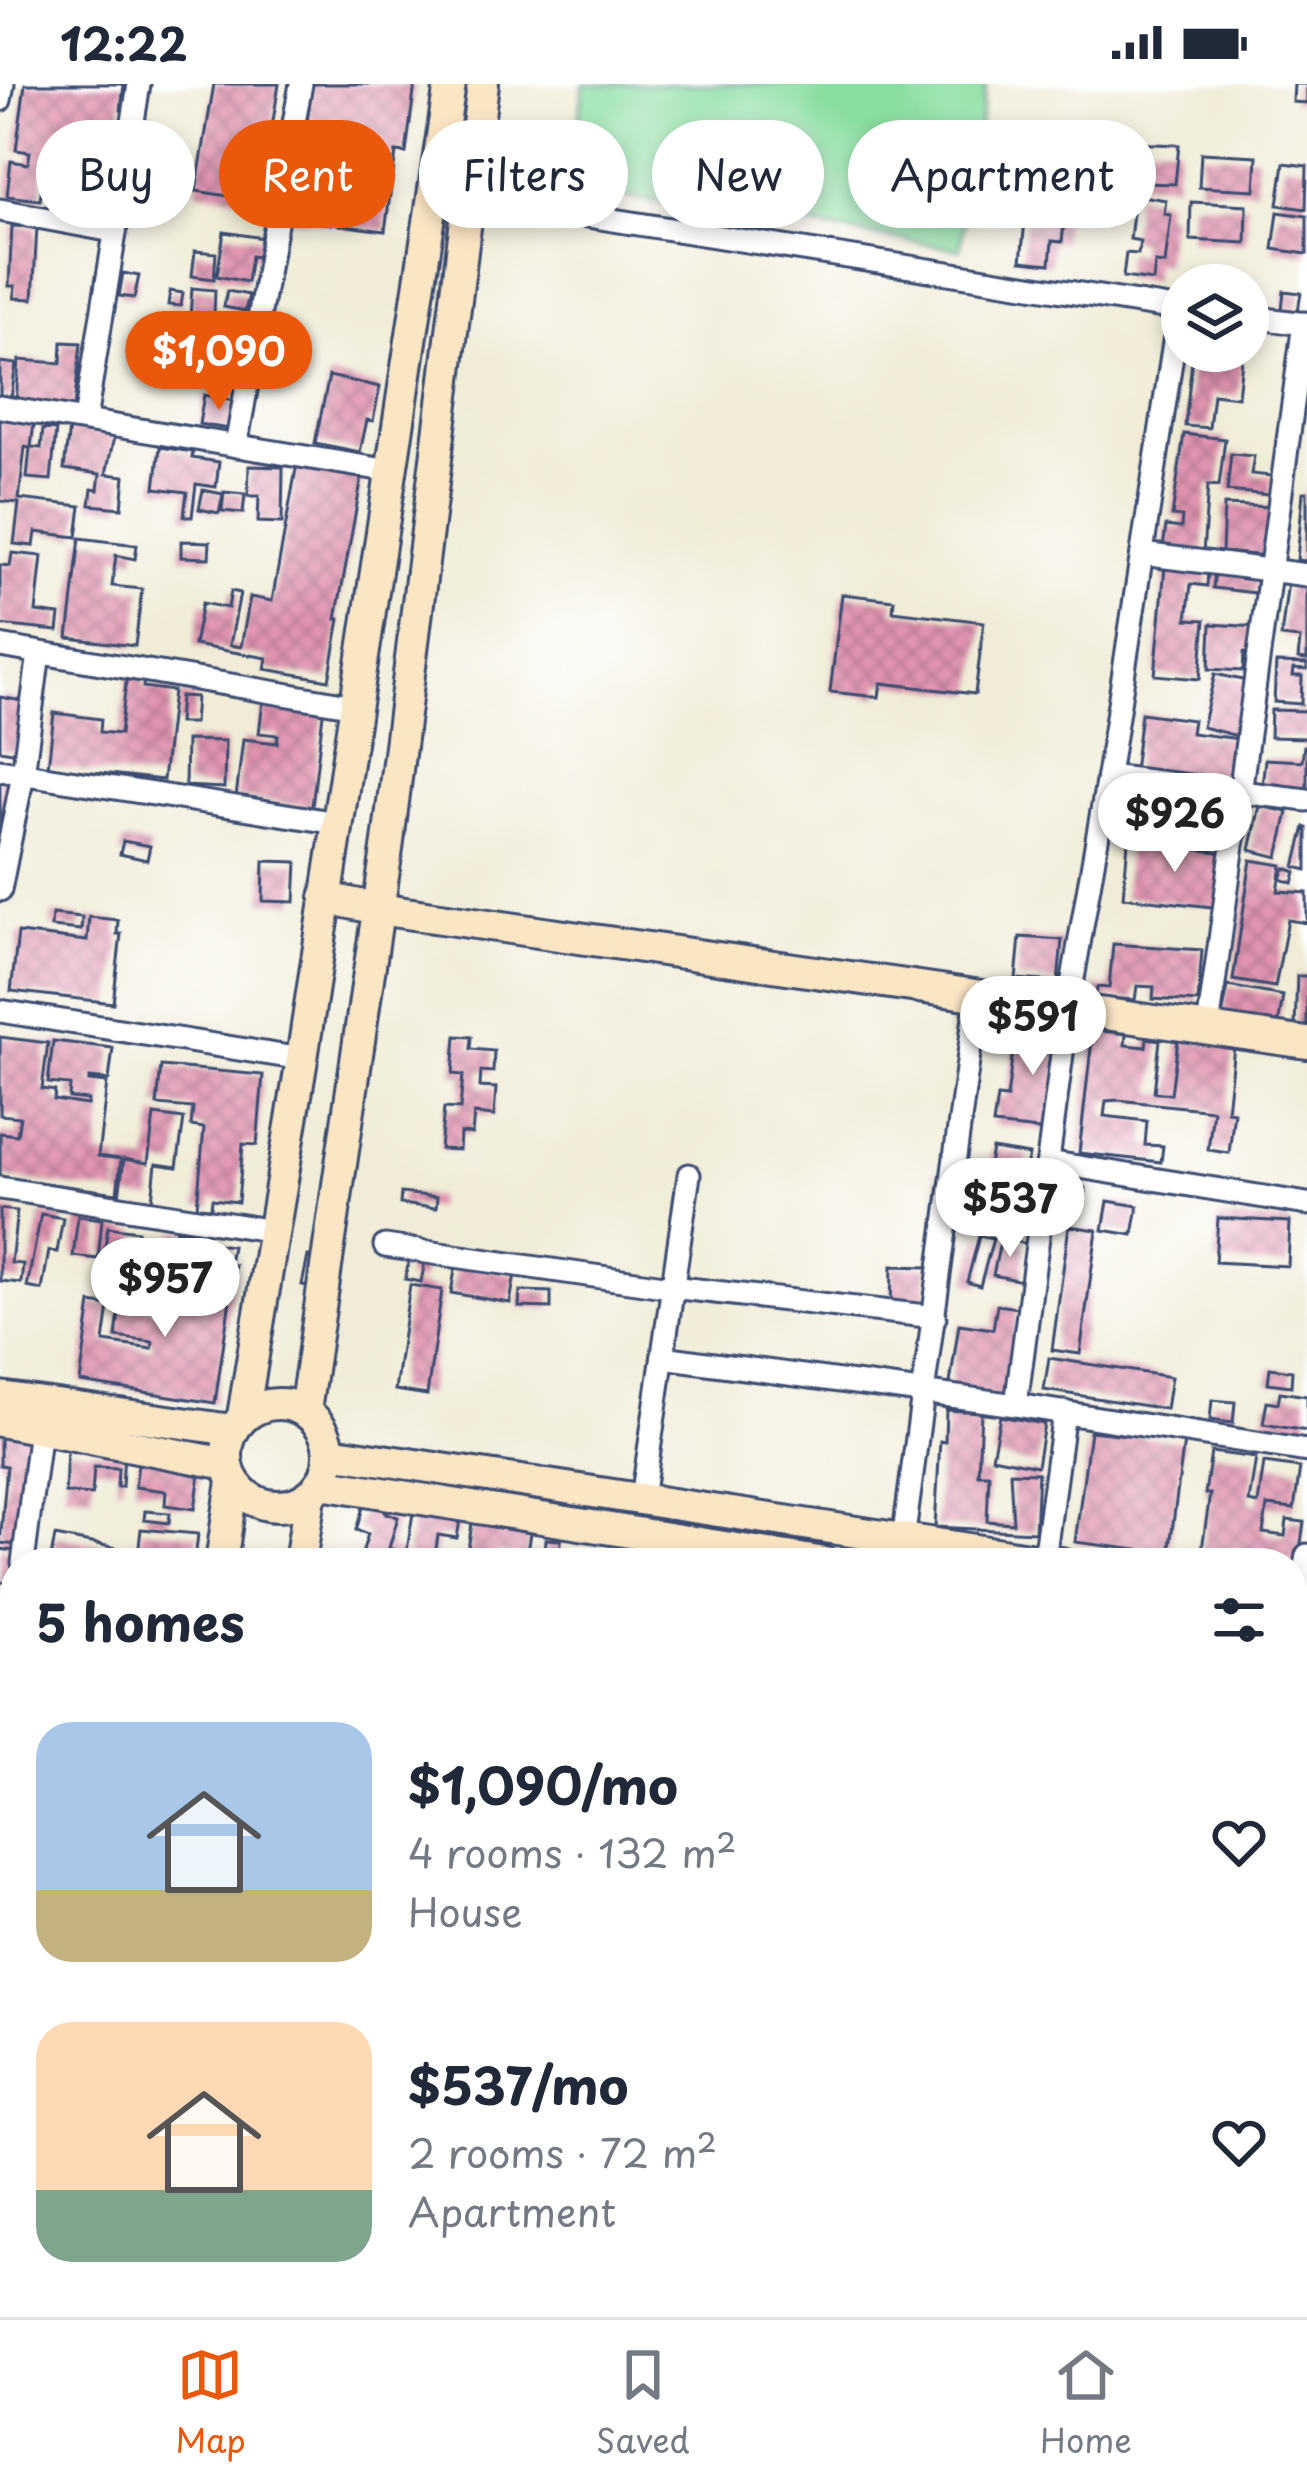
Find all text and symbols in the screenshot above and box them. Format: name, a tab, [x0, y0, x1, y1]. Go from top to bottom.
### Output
text: 12:22	[60, 8, 188, 76]
chip: Buy	[36, 120, 195, 228]
chip: Rent	[219, 120, 395, 228]
chip: Filters	[419, 120, 628, 228]
chip: New	[652, 120, 824, 228]
chip: Apartment	[848, 120, 1156, 228]
map controls	[1161, 264, 1269, 372]
button: layers	[1161, 264, 1269, 372]
pin: $1,090	[121, 311, 317, 413]
text: $1,090	[152, 320, 286, 379]
pin: $926	[1104, 773, 1246, 875]
text: $926	[1125, 782, 1225, 841]
pin: $591	[962, 976, 1104, 1078]
text: $591	[987, 985, 1079, 1044]
pin: $537	[939, 1158, 1081, 1260]
text: $537	[963, 1167, 1057, 1226]
pin: $957	[94, 1238, 236, 1340]
text: $957	[118, 1247, 212, 1306]
text: 5 homes	[36, 1582, 245, 1659]
icon: filters	[1206, 1587, 1272, 1653]
text: $1,090/mo	[408, 1745, 678, 1822]
icon: home	[132, 1770, 276, 1914]
icon: heart	[1206, 1809, 1272, 1875]
text: 4 rooms · 132 m²	[408, 1822, 737, 1881]
text: House	[408, 1881, 522, 1940]
text: $537/mo	[408, 2045, 629, 2122]
icon: home	[132, 2070, 276, 2214]
icon: heart	[1206, 2109, 1272, 2175]
text: 2 rooms · 72 m²	[408, 2122, 717, 2181]
text: Apartment	[408, 2181, 616, 2240]
tab: Map	[175, 2342, 246, 2464]
tab: Saved	[596, 2342, 690, 2464]
tab: Home	[1040, 2342, 1132, 2464]

